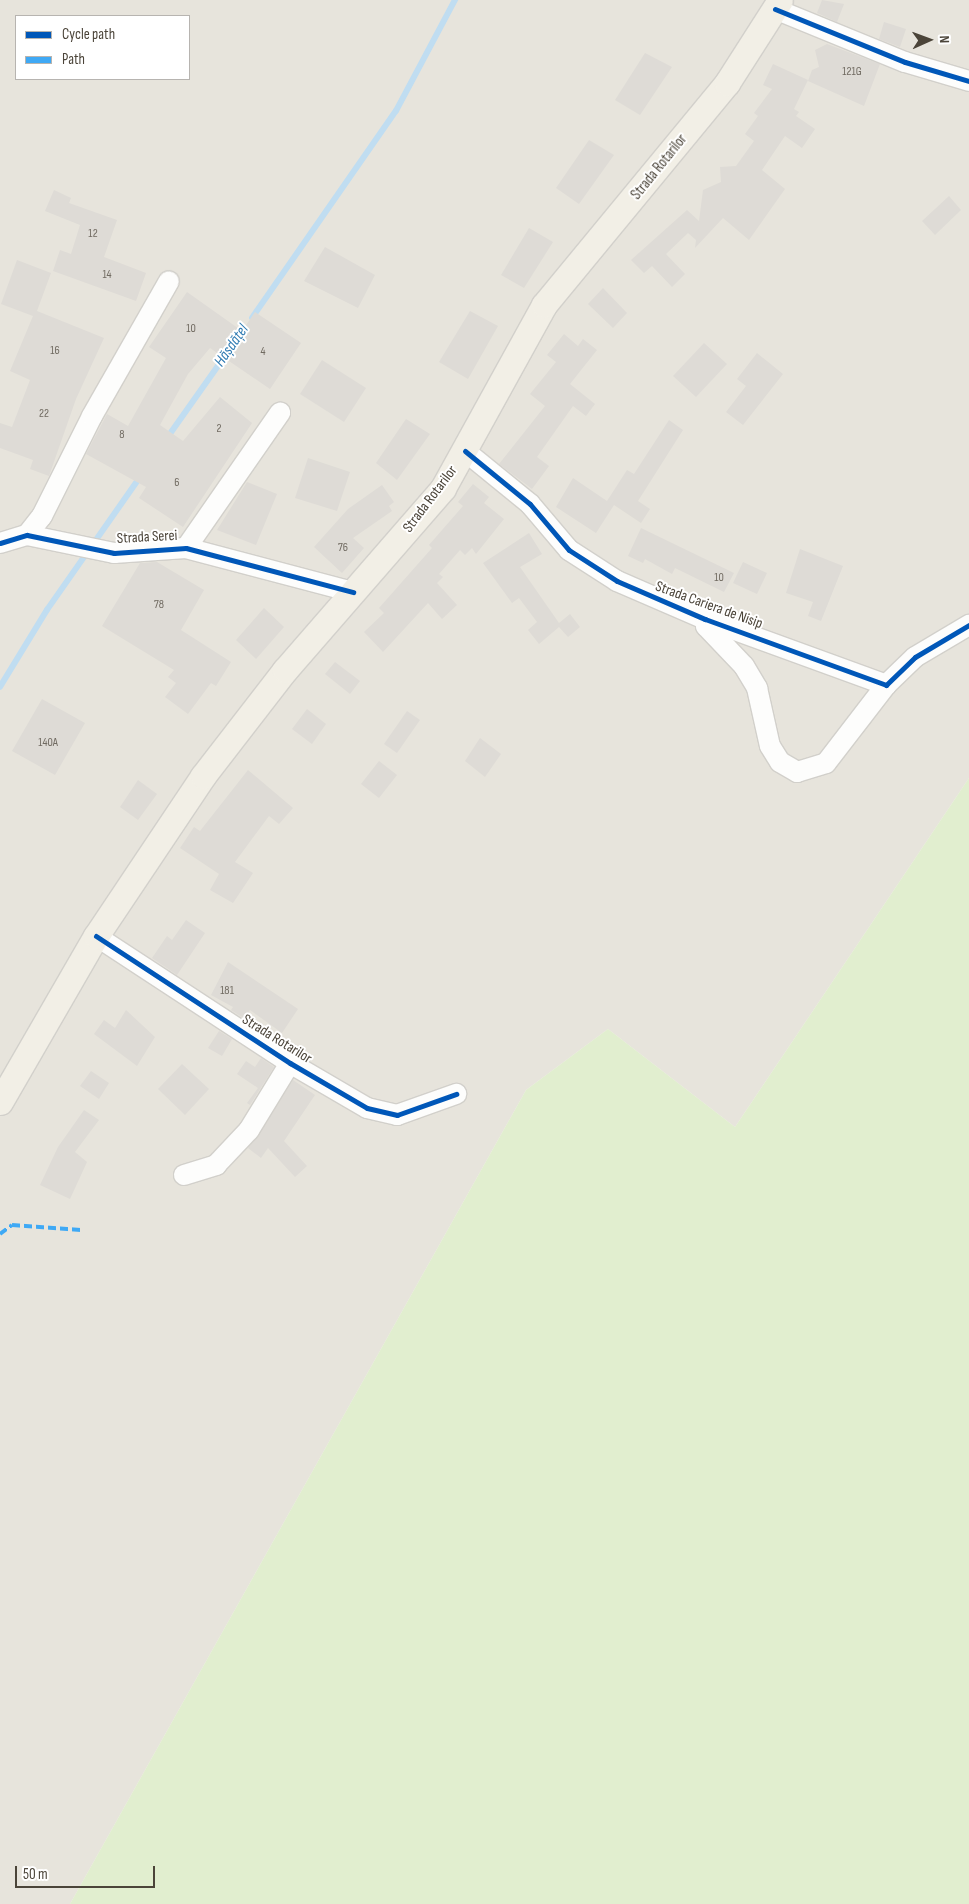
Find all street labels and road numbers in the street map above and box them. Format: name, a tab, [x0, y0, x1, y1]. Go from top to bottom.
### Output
street label: Strada Rotarilor	[627, 131, 691, 203]
street label: Strada Rotarilor	[399, 462, 461, 536]
street label: Strada Serei	[116, 526, 178, 548]
street label: Strada Cariera de Nisip	[653, 577, 765, 633]
street label: Strada Rotarilor	[239, 1010, 315, 1068]

